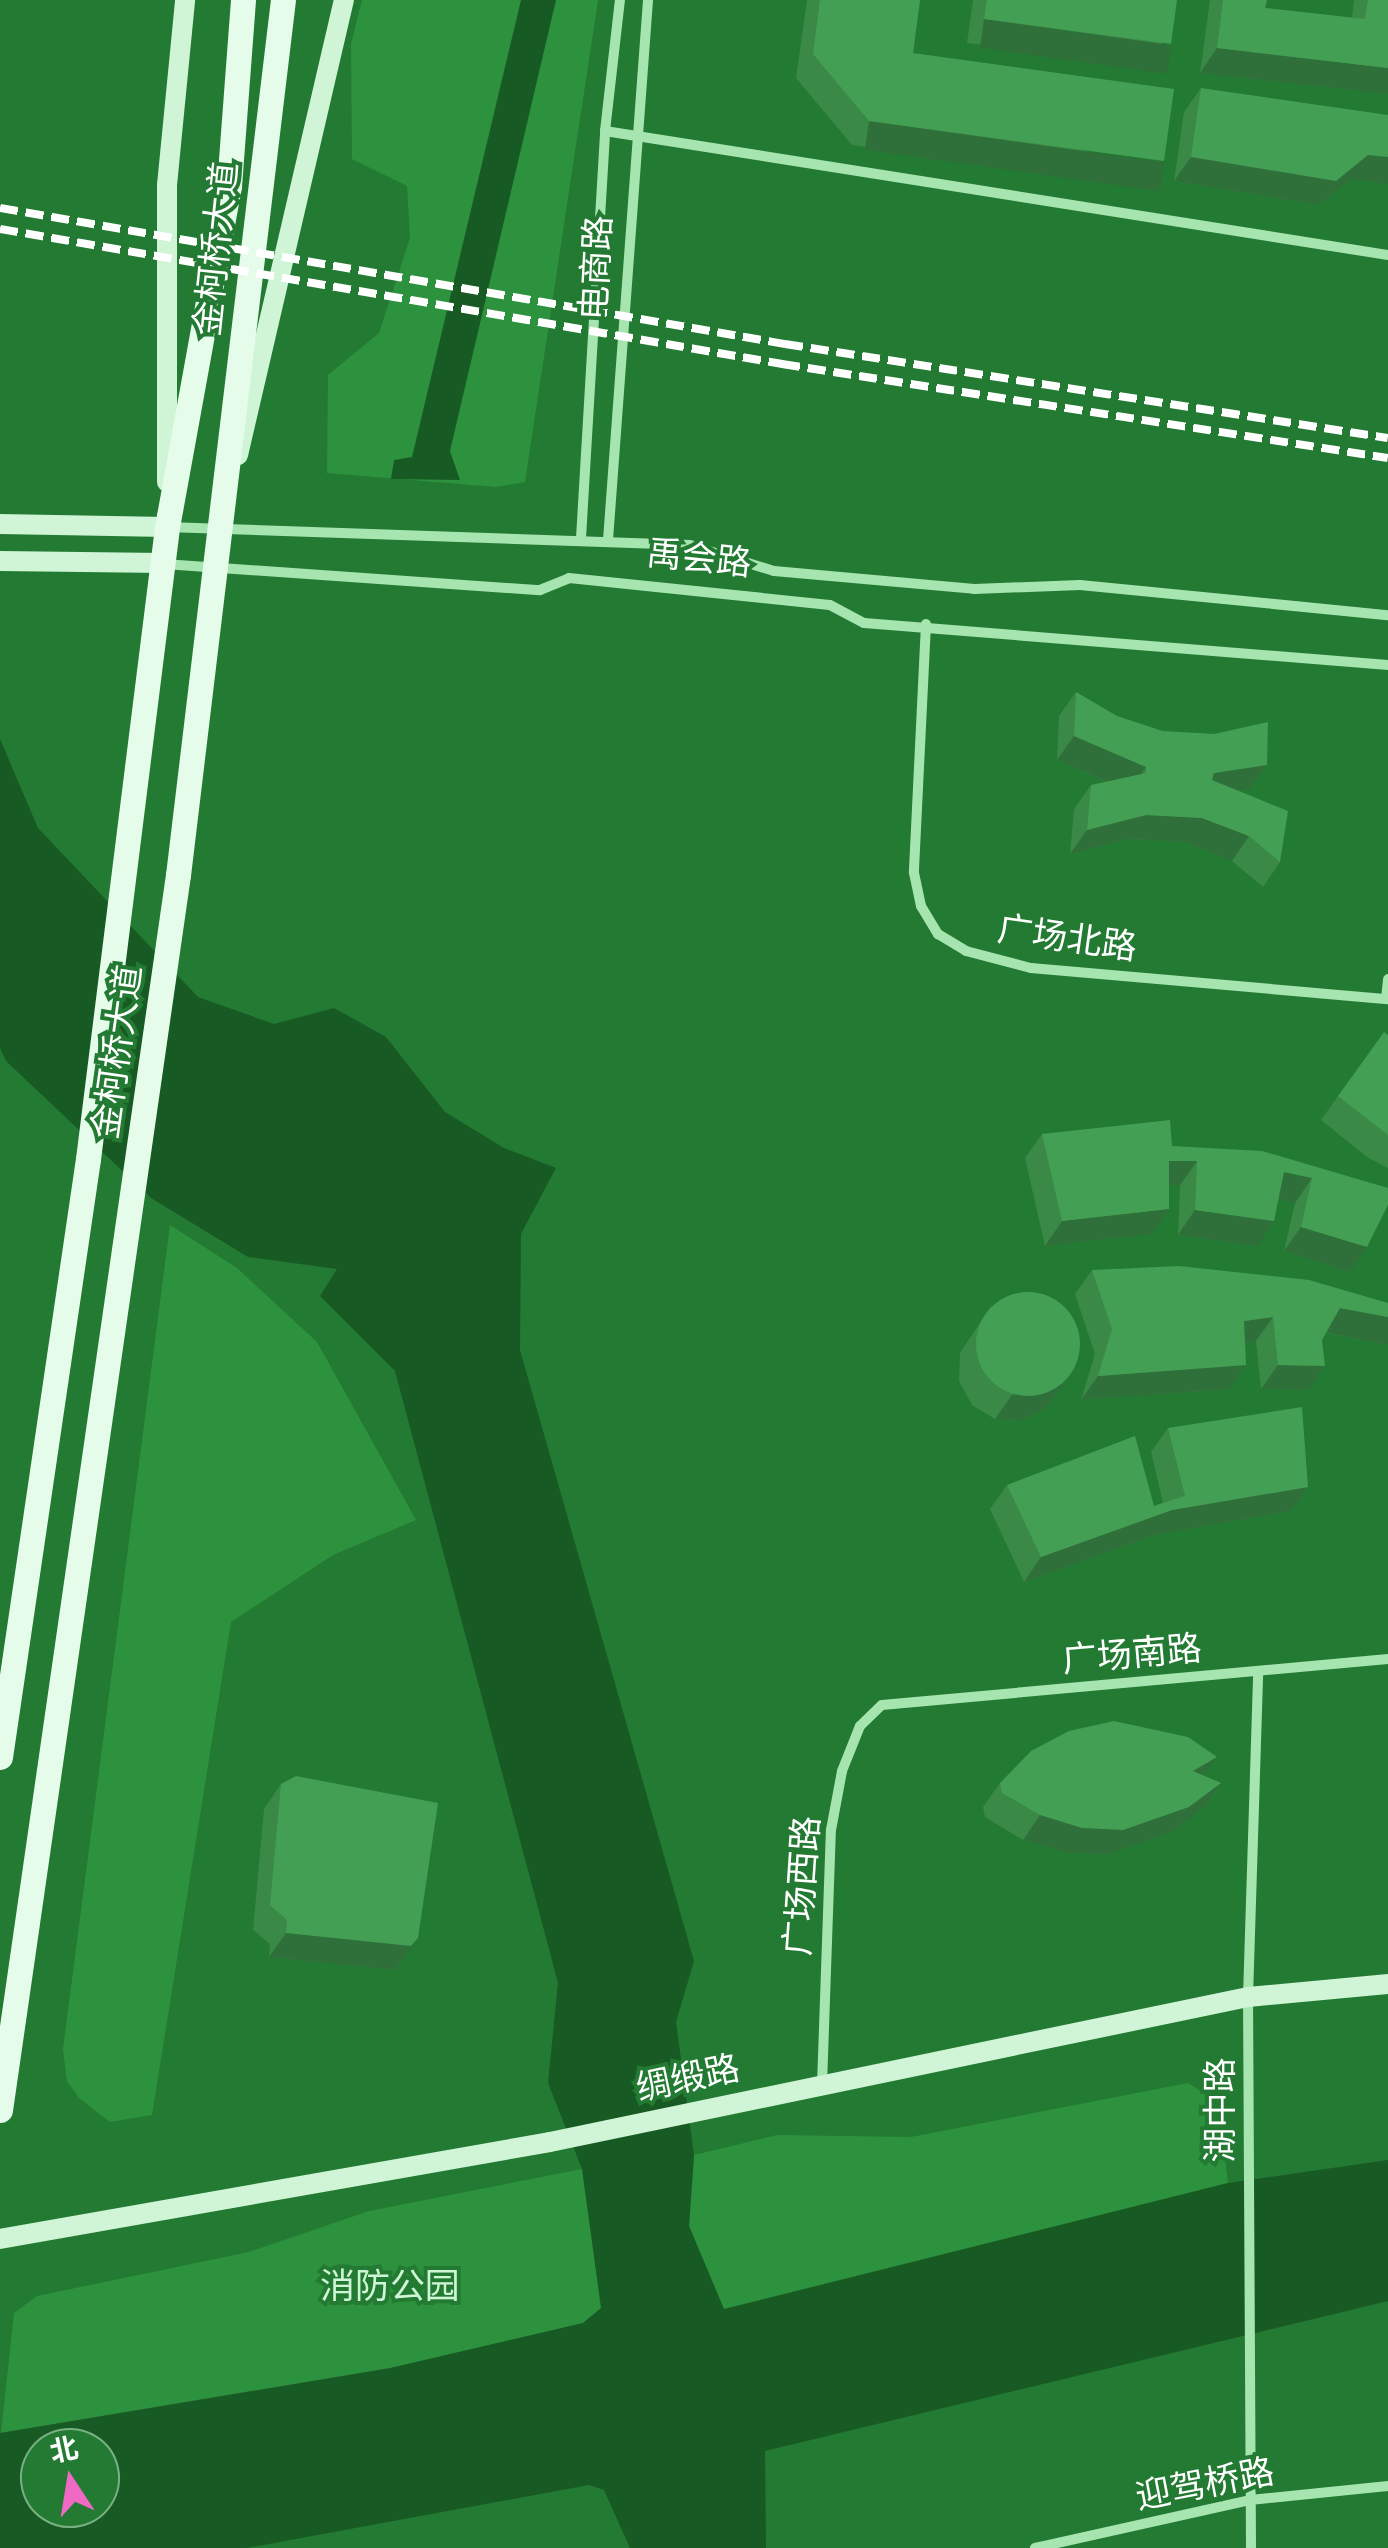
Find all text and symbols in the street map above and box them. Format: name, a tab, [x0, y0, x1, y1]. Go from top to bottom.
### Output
street label: 金柯桥大道	[187, 160, 247, 338]
street label: 电商路	[573, 214, 621, 322]
street label: 禹会路	[645, 533, 753, 585]
street label: 广场北路	[995, 908, 1139, 970]
street label: 金柯桥大道	[85, 962, 151, 1142]
street label: 广场南路	[1060, 1628, 1204, 1682]
street label: 广场西路	[777, 1815, 829, 1957]
street label: 绸缎路	[632, 2048, 744, 2110]
street label: 湖中路	[1200, 2058, 1242, 2162]
park label: 消防公园	[320, 2266, 460, 2308]
north arrow	[20, 2428, 120, 2528]
text: 北	[47, 2429, 82, 2472]
street label: 迎驾桥路	[1132, 2451, 1278, 2519]

